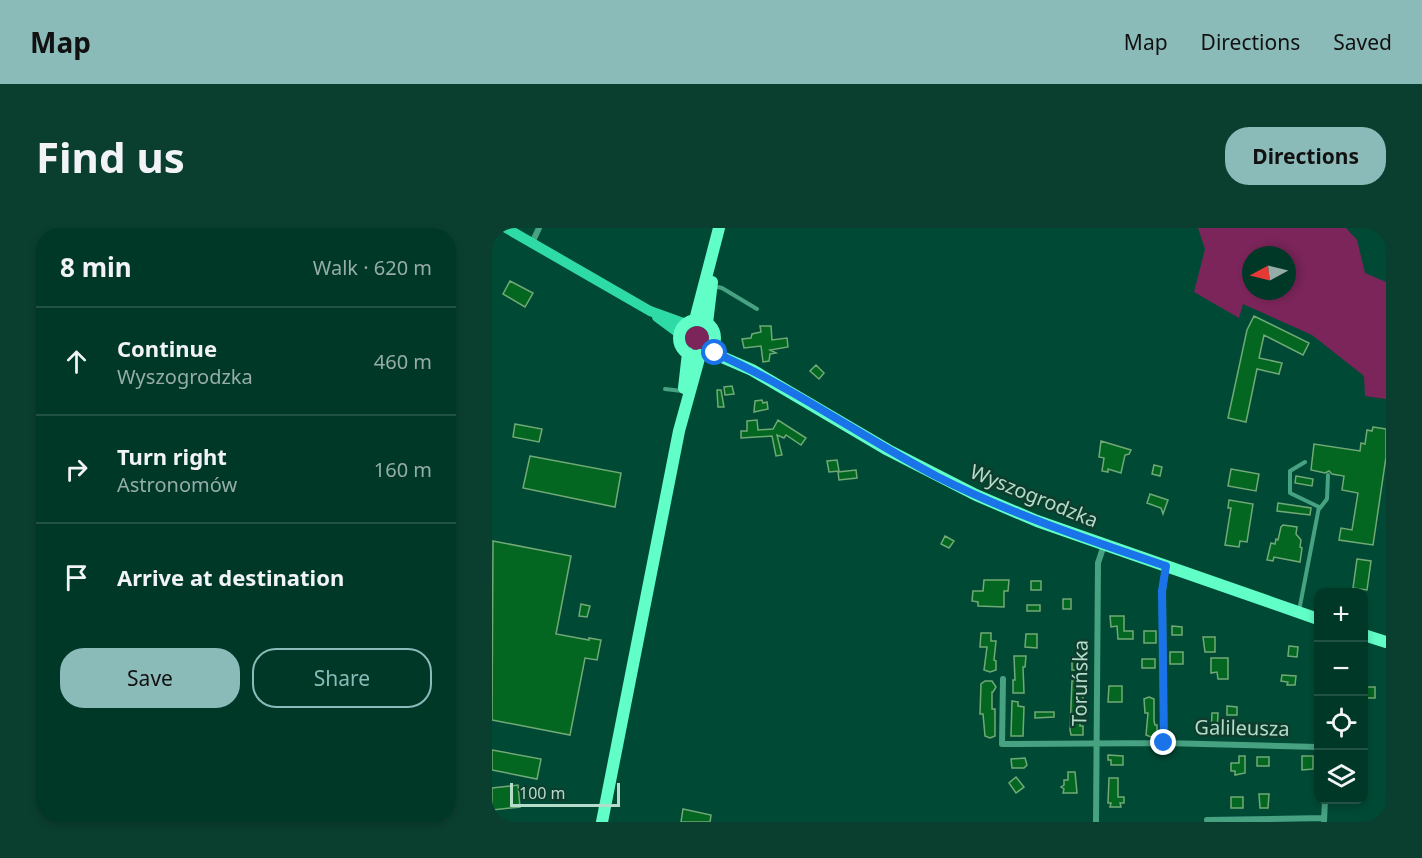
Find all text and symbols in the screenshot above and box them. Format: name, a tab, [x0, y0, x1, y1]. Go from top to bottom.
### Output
text: Map	[30, 23, 91, 61]
text: Map	[1124, 28, 1168, 56]
text: Directions	[1201, 28, 1300, 56]
text: Saved	[1333, 28, 1392, 56]
button: Directions	[1225, 127, 1386, 185]
text: Find us	[36, 128, 185, 185]
north arrow	[1242, 246, 1296, 300]
text: 8 min	[60, 249, 132, 285]
text: Walk · 620 m	[313, 254, 432, 281]
text: Continue	[117, 333, 217, 363]
route start	[701, 339, 727, 365]
icon: ahead	[60, 345, 93, 378]
text: 460 m	[374, 348, 432, 375]
text: Wyszogrodzka	[117, 363, 253, 390]
text: Turn right	[117, 441, 227, 471]
icon: right	[60, 453, 93, 486]
text: 160 m	[374, 456, 432, 483]
street label: Wyszogrodzka	[966, 458, 1102, 533]
text: Astronomów	[117, 471, 237, 498]
icon: arrive	[60, 561, 93, 594]
text: Arrive at destination	[117, 562, 344, 592]
map controls	[1314, 588, 1368, 804]
button: +	[1314, 588, 1368, 642]
street label: Toruńska	[1065, 640, 1094, 726]
button: −	[1314, 642, 1368, 696]
button: Save	[60, 648, 240, 708]
button: Share	[252, 648, 432, 708]
button: locate	[1314, 696, 1368, 750]
street label: Galileusza	[1194, 713, 1290, 742]
route end	[1150, 729, 1176, 755]
button: layers	[1314, 750, 1368, 804]
scale bar	[510, 780, 620, 808]
text: 100 m	[519, 782, 566, 804]

